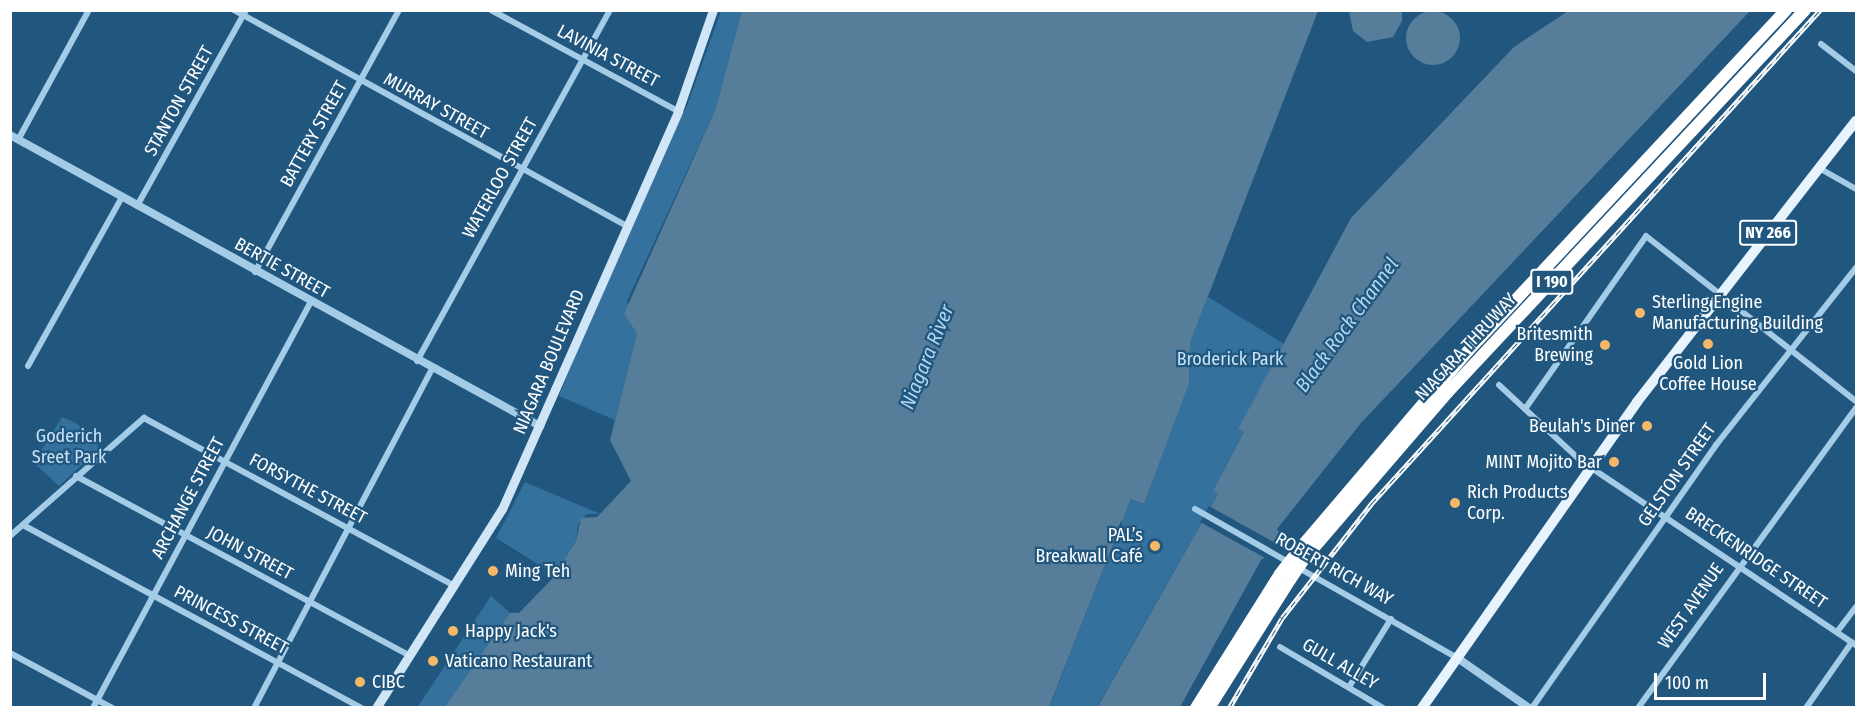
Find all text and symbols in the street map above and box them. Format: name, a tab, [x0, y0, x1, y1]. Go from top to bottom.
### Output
street label: LAVINIA STREET	[553, 20, 663, 92]
street label: STANTON STREET	[140, 42, 218, 160]
street label: MURRAY STREET	[380, 68, 492, 144]
street label: BATTERY STREET	[276, 77, 352, 191]
street label: WATERLOO STREET	[458, 114, 542, 242]
road number: NY 266	[1738, 220, 1798, 246]
street label: BERTIE STREET	[231, 233, 333, 303]
water label: Black Rock Channel	[1290, 253, 1404, 397]
road number: I 190	[1530, 269, 1574, 295]
street label: NIAGARA BOULEVARD	[509, 286, 589, 438]
street label: NIAGARA THRUWAY	[1411, 289, 1521, 405]
place label: Sterling Engine Manufacturing Building	[1652, 292, 1823, 334]
water label: Niagara River	[895, 301, 959, 413]
marker: Sterling Engine Manufacturing Building	[1633, 306, 1647, 320]
place label: Britesmith Brewing	[1516, 324, 1593, 366]
marker: Gold Lion Coffee House	[1701, 337, 1715, 351]
marker: Britesmith Brewing	[1598, 338, 1612, 352]
park label: Broderick Park	[1177, 348, 1283, 370]
place label: Gold Lion Coffee House	[1659, 353, 1757, 395]
place label: Beulah's Diner	[1529, 415, 1635, 437]
street label: GELSTON STREET	[1633, 419, 1721, 531]
marker: Beulah's Diner	[1640, 419, 1654, 433]
park label: Goderich Sreet Park	[32, 426, 106, 468]
street label: ARCHANGE STREET	[147, 434, 229, 562]
street label: FORSYTHE STREET	[246, 449, 370, 529]
place label: MINT Mojito Bar	[1485, 451, 1602, 473]
marker: MINT Mojito Bar	[1607, 455, 1621, 469]
place label: Rich Products Corp.	[1467, 482, 1567, 524]
marker: Rich Products Corp.	[1448, 496, 1462, 510]
street label: BRECKENRIDGE STREET	[1681, 503, 1831, 613]
street label: JOHN STREET	[203, 521, 297, 585]
place label: PAL’s Breakwall Café	[1036, 525, 1143, 568]
street label: ROBERT RICH WAY	[1271, 528, 1397, 610]
marker: PAL’s Breakwall Café	[1148, 539, 1162, 553]
street label: WEST AVENUE	[1654, 559, 1728, 653]
place label: Ming Teh	[505, 560, 570, 582]
marker: Ming Teh	[486, 564, 500, 578]
street label: PRINCESS STREET	[170, 581, 292, 659]
place label: Happy Jack's	[465, 620, 557, 642]
marker: Happy Jack's	[446, 624, 460, 638]
street label: GULL ALLEY	[1298, 634, 1382, 694]
place label: Vaticano Restaurant	[445, 650, 592, 672]
marker: Vaticano Restaurant	[426, 654, 440, 668]
scale bar	[1657, 661, 1770, 699]
place label: CIBC	[372, 671, 405, 693]
text: 100 m	[1665, 672, 1709, 694]
marker: CIBC	[353, 675, 367, 689]

